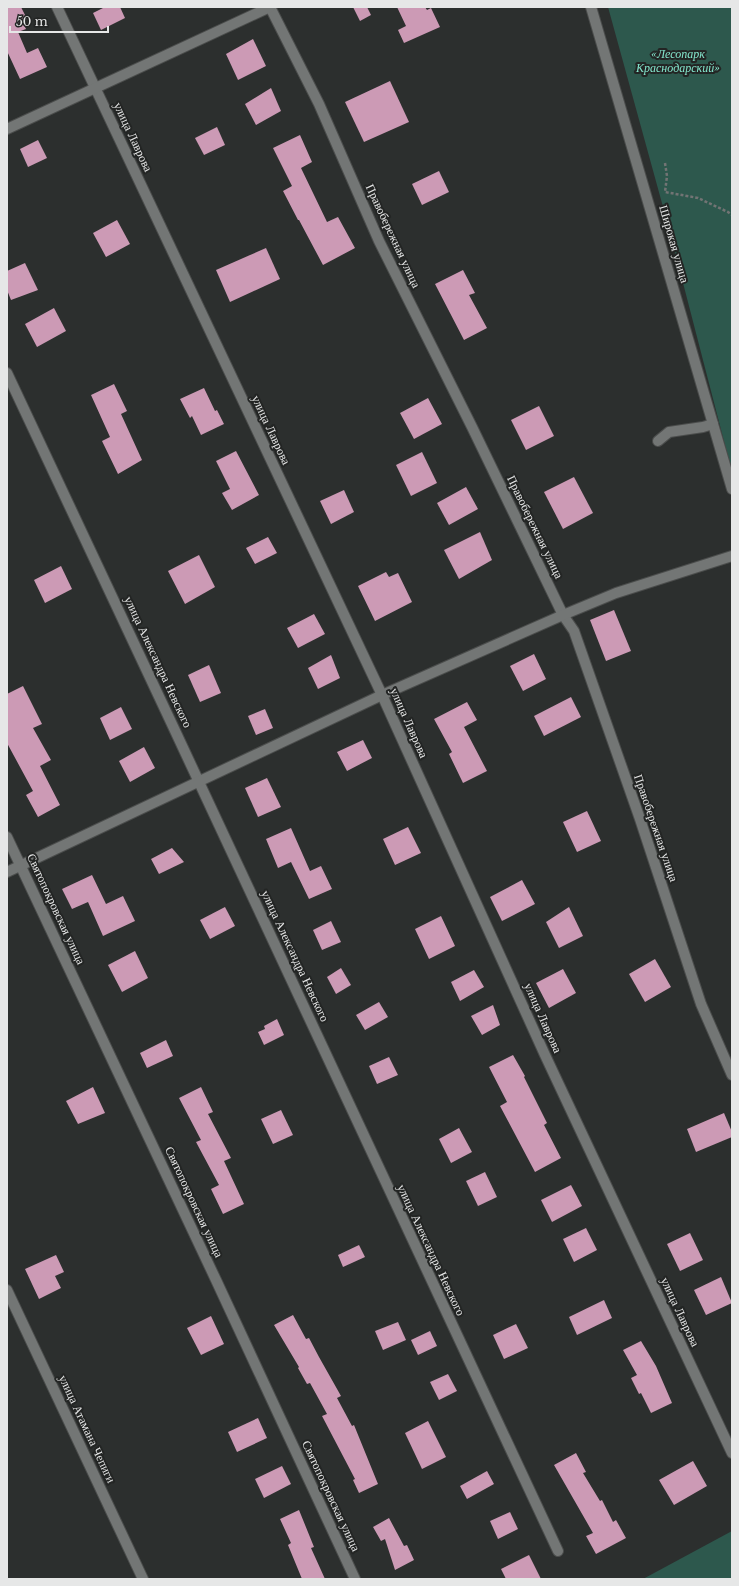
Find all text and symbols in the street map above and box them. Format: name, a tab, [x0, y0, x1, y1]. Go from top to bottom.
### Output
scale bar	[10, 8, 108, 34]
text: 50 m	[16, 14, 48, 29]
park label: «Лесопарк Краснодарский»	[635, 46, 720, 75]
street label: улица Лаврова	[111, 100, 156, 175]
street label: Правобережная улица	[363, 181, 424, 291]
street label: Широкая улица	[656, 203, 693, 285]
street label: улица Лаврова	[249, 393, 294, 468]
street label: Правобережная улица	[504, 473, 567, 581]
street label: улица Александра Невского	[121, 594, 196, 730]
street label: улица Лаврова	[387, 685, 432, 761]
street label: Правобережная улица	[631, 772, 682, 884]
street label: Святопокровская улица	[24, 851, 89, 967]
street label: улица Александра Невского	[258, 888, 333, 1024]
street label: улица Лаврова	[521, 980, 566, 1056]
street label: Святопокровская улица	[162, 1144, 227, 1260]
street label: улица Александра Невского	[394, 1182, 469, 1318]
street label: улица Лаврова	[658, 1275, 703, 1350]
street label: улица Атамана Чепиги	[56, 1373, 119, 1486]
street label: Святопокровская улица	[299, 1438, 364, 1554]

